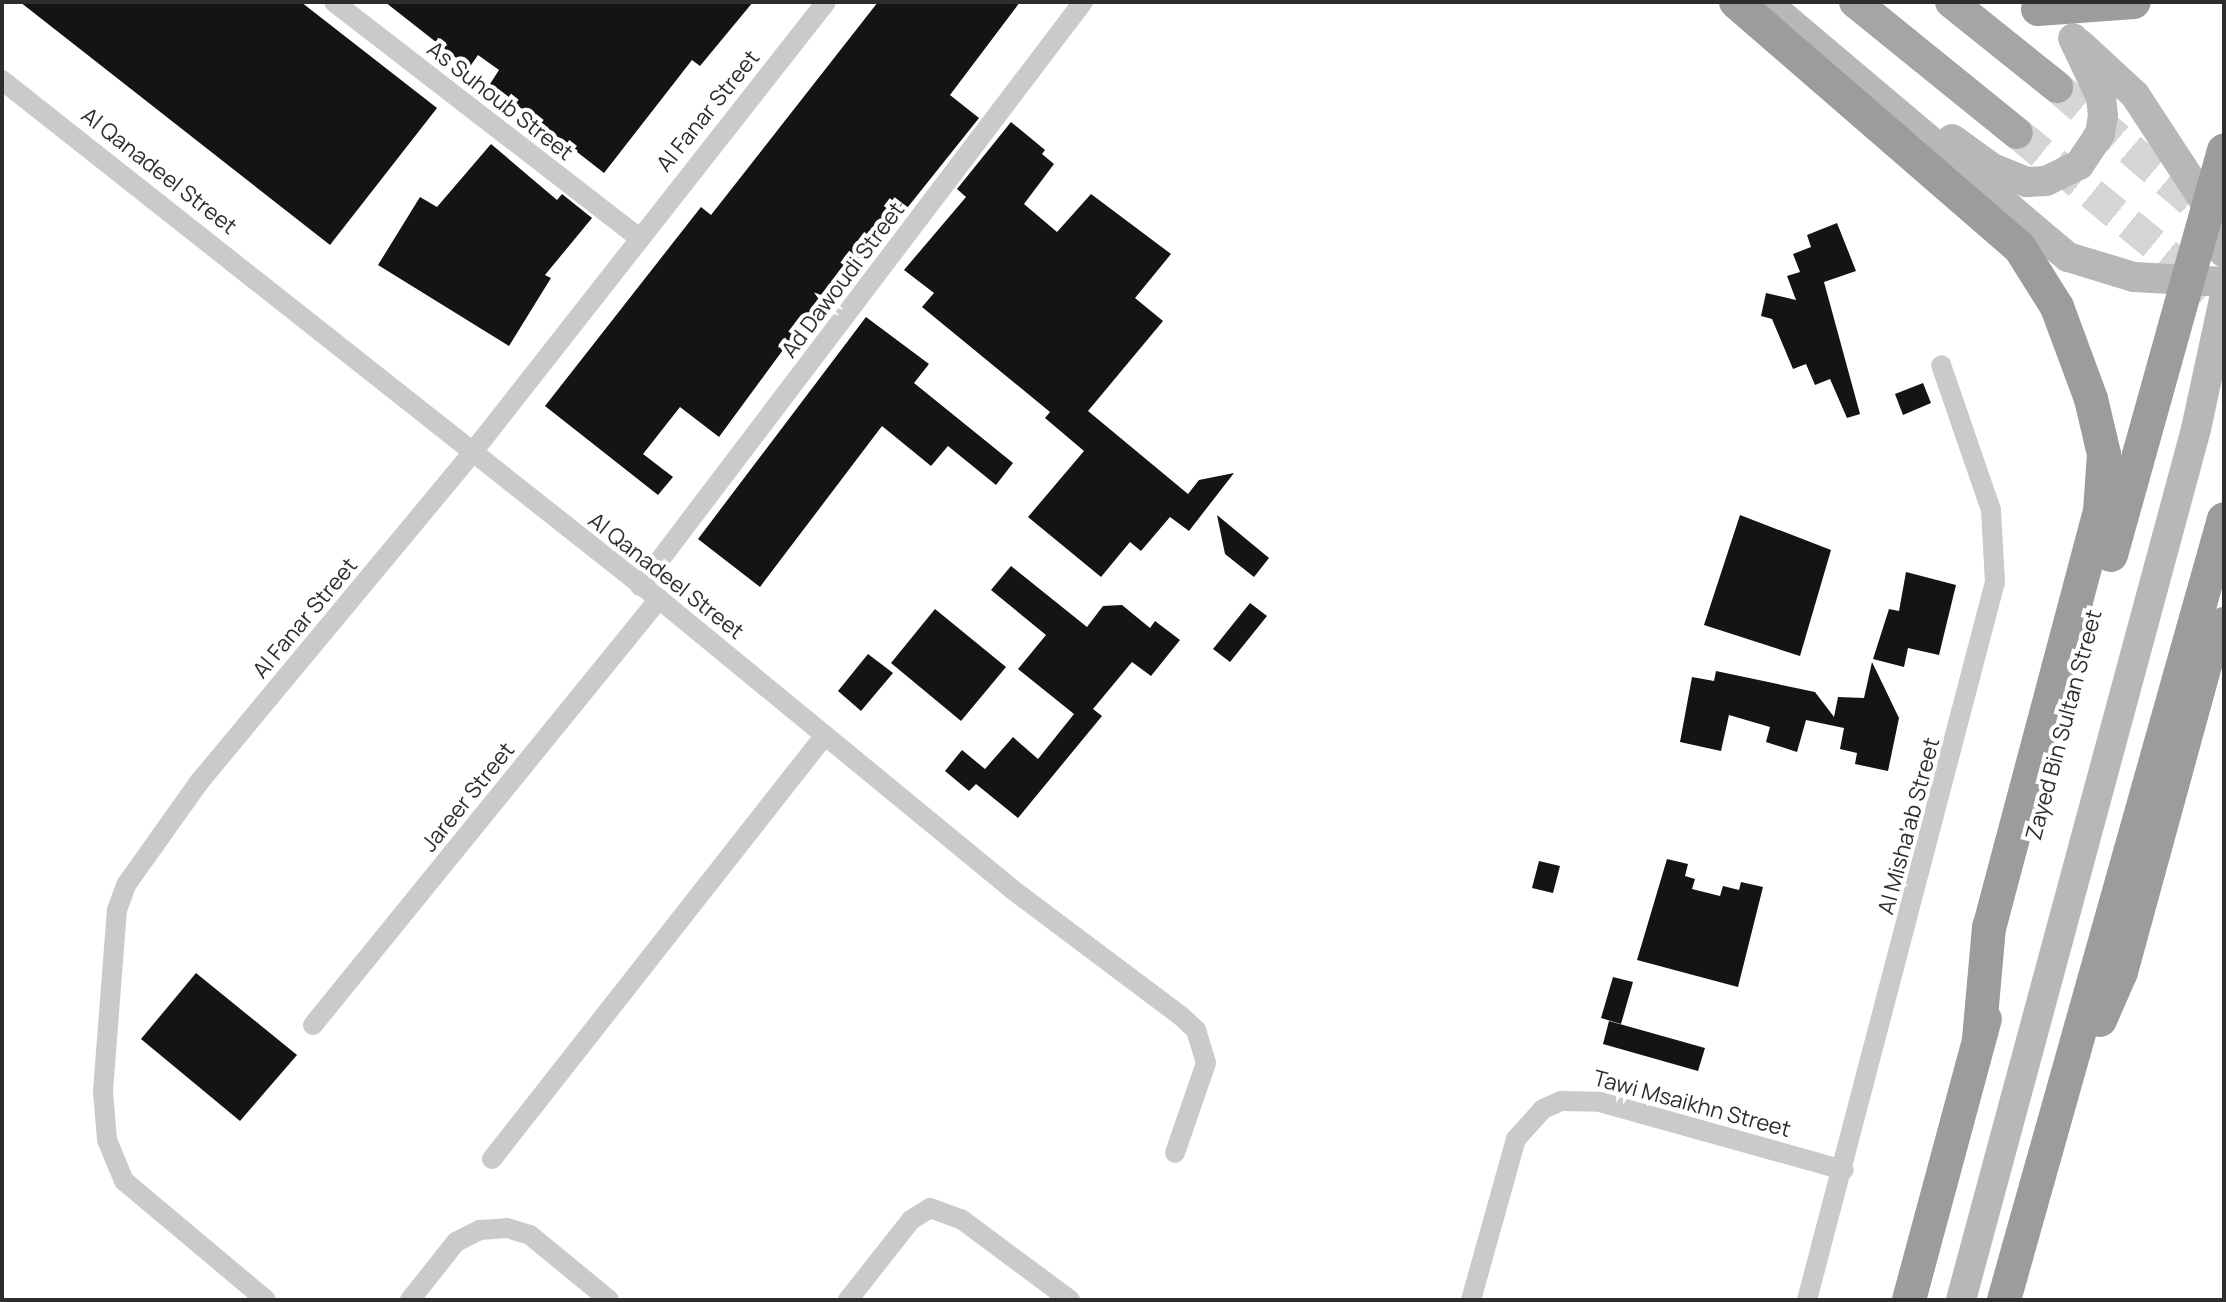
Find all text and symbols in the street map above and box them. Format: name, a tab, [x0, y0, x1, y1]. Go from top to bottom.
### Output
street label: As Suhoub Street	[422, 36, 578, 166]
street label: Al Fanar Street	[651, 45, 765, 177]
street label: Al Qanadeel Street	[76, 102, 242, 240]
street label: Ad Dawoudi Street	[776, 197, 910, 363]
street label: Al Qanadeel Street	[583, 507, 749, 645]
street label: Al Fanar Street	[247, 553, 363, 683]
street label: Zayed Bin Sultan Street	[2021, 607, 2107, 843]
street label: Al Misha'ab Street	[1873, 735, 1945, 917]
street label: Jareer Street	[416, 737, 520, 857]
street label: Tawi Msaikhn Street	[1590, 1065, 1794, 1143]

